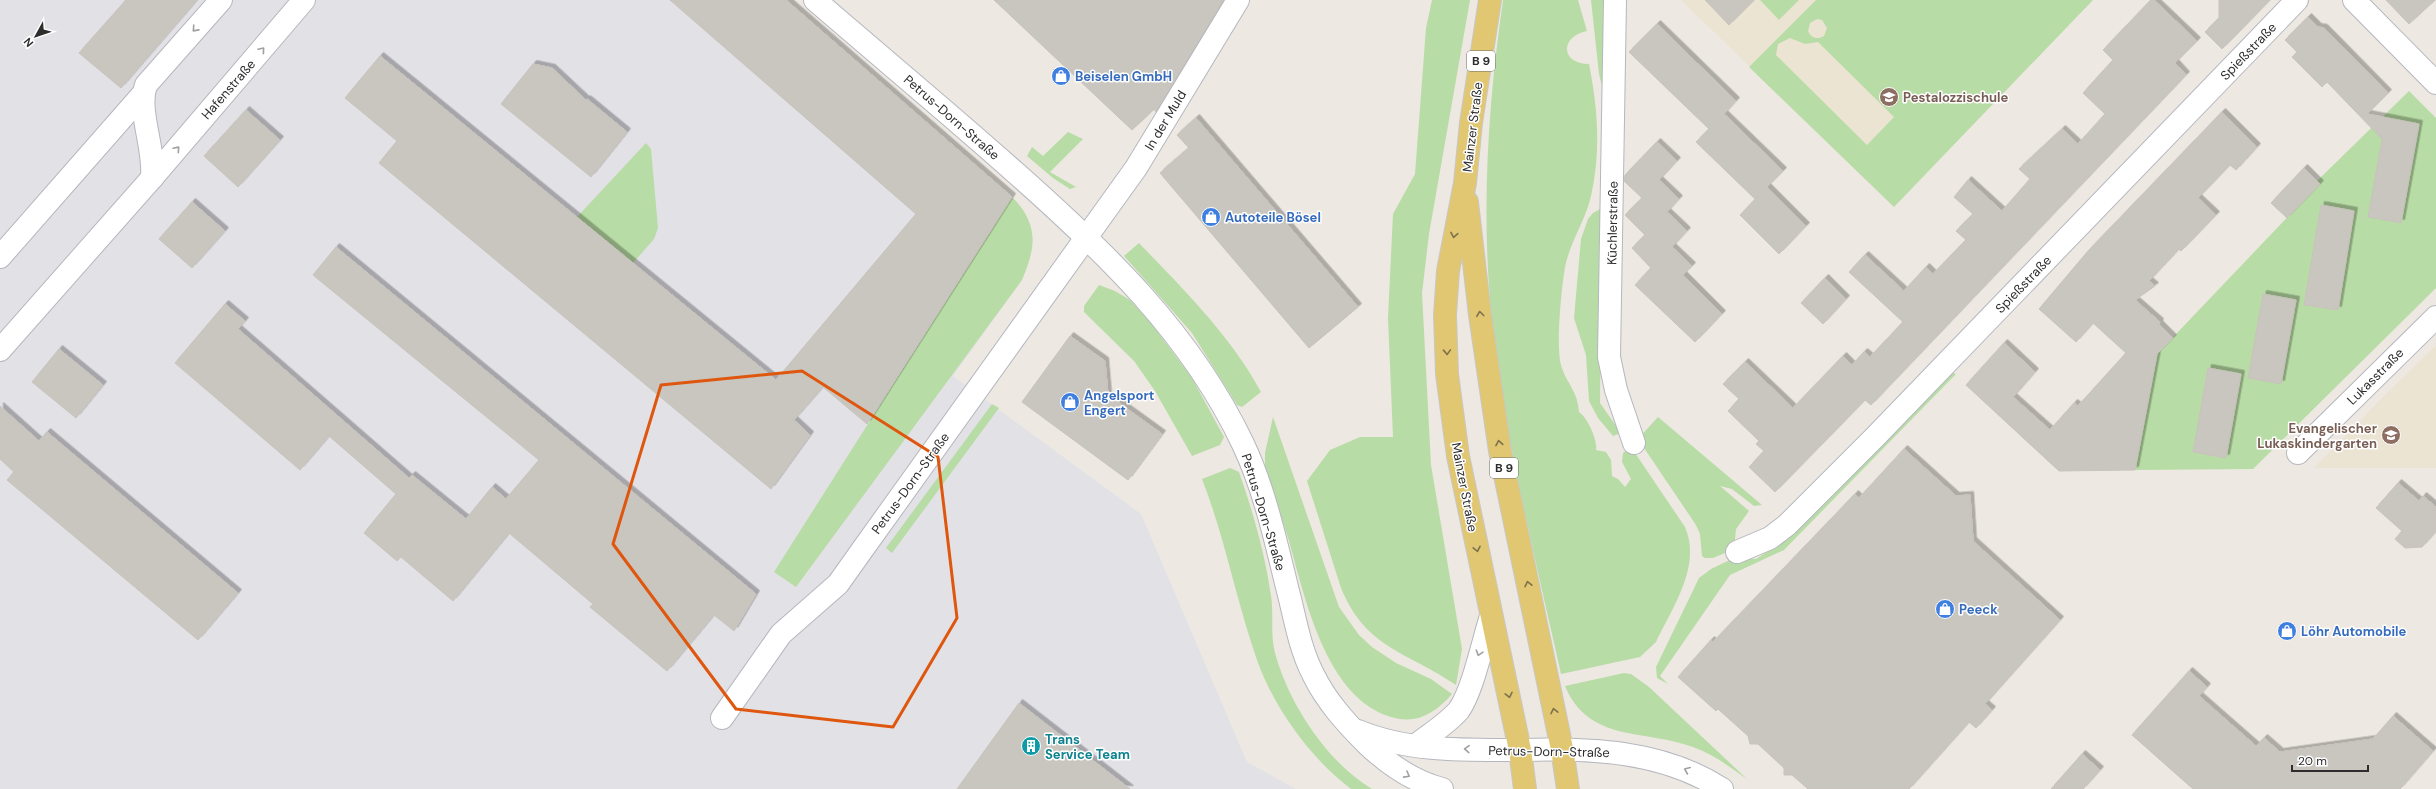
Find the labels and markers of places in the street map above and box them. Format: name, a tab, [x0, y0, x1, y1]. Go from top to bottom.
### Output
shop icon: Beiselen GmbH	[1050, 65, 1072, 87]
place label: Beiselen GmbH	[1075, 68, 1172, 85]
school or university icon: Pestalozzischule	[1878, 86, 1900, 108]
place label: Pestalozzischule	[1903, 89, 2008, 106]
shop icon: Autoteile Bösel	[1200, 206, 1222, 228]
place label: Autoteile Bösel	[1225, 209, 1321, 226]
place label: Angelsport Engert	[1084, 387, 1154, 419]
shop icon: Angelsport Engert	[1059, 391, 1081, 413]
place label: Evangelischer Lukaskindergarten	[2257, 420, 2378, 452]
school or university icon: Evangelischer Lukaskindergarten	[2380, 424, 2402, 446]
shop icon: Peeck	[1934, 598, 1956, 620]
place label: Peeck	[1959, 601, 1998, 618]
shop icon: Löhr Automobile	[2276, 620, 2298, 642]
place label: Löhr Automobile	[2301, 623, 2407, 640]
place label: Trans Service Team	[1045, 731, 1130, 763]
building icon: Trans Service Team	[1020, 735, 1042, 757]

